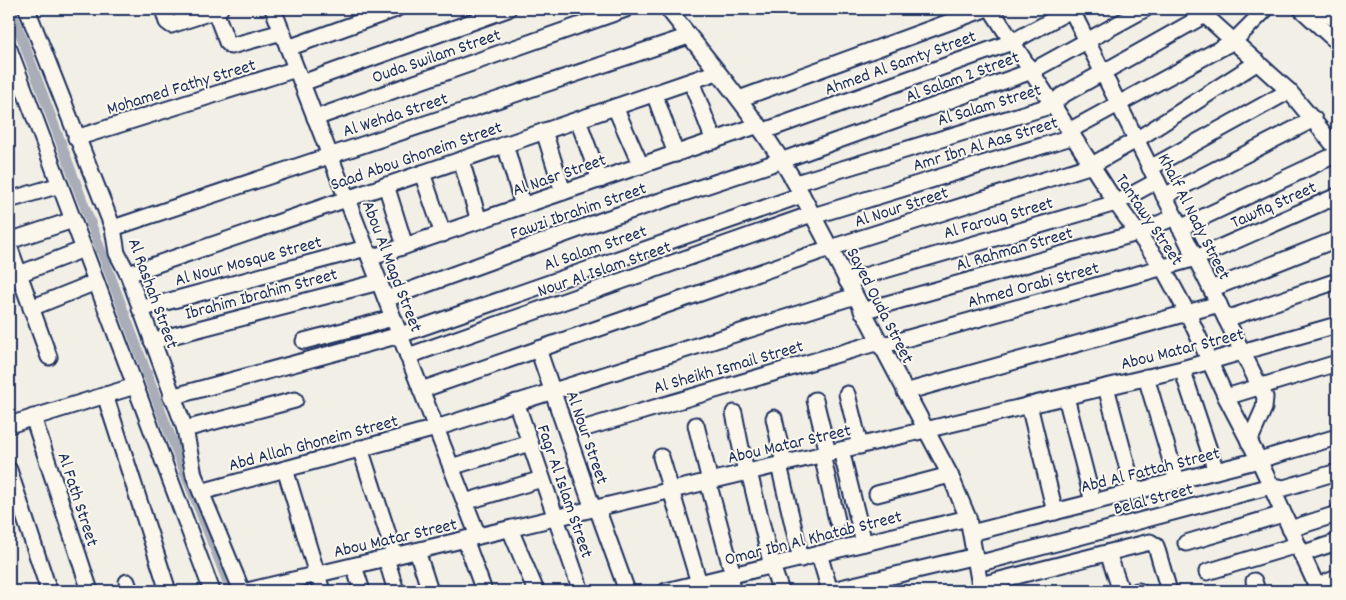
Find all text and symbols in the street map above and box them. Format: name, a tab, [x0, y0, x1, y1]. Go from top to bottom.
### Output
street label: Ouda Swilam Street	[369, 23, 505, 91]
street label: Ahmed Al Samty Street	[822, 25, 980, 103]
street label: Al Salam 2 Street	[902, 46, 1024, 111]
street label: Mohamed Fathy Street	[104, 54, 260, 123]
street label: Al Salam Street	[935, 79, 1045, 134]
street label: Al Wehda Street	[340, 87, 452, 145]
street label: Amr Ibn Al Aas Street	[910, 111, 1062, 179]
street label: Saad Abou Ghoneim Street	[328, 116, 506, 198]
street label: Al Nasr Street	[510, 149, 610, 204]
street label: Khalf Al Nady Street	[1150, 150, 1236, 285]
street label: Tantawy Street	[1108, 170, 1188, 272]
street label: Tawfiq Street	[1227, 176, 1321, 236]
street label: Fawzi Ibrahim Street	[507, 177, 651, 247]
street label: Al Nour Street	[852, 181, 952, 235]
street label: Al Farouq Street	[941, 192, 1057, 247]
street label: Abou Al Magd Street	[354, 198, 427, 337]
street label: Al Salam Street	[541, 220, 651, 279]
street label: Al Rahman Street	[953, 222, 1076, 279]
street label: Al Nour Mosque Street	[172, 231, 325, 294]
street label: Al Rashah Street	[120, 235, 183, 353]
street label: Nour Al Islam Street	[535, 236, 675, 305]
street label: Sayed Ouda Street	[839, 244, 919, 369]
street label: Ahmed Orabi Street	[965, 257, 1103, 316]
street label: Ibrahim Ibrahim Street	[183, 263, 341, 328]
street label: Abou Matar Street	[1118, 323, 1247, 378]
street label: Al Sheikh Ismail Street	[651, 335, 807, 402]
street label: Al Nour Street	[558, 388, 613, 488]
street label: Abd Allah Ghoneim Street	[226, 410, 401, 479]
street label: Abou Matar Street	[725, 419, 854, 472]
street label: Fagr Al Islam Street	[529, 422, 598, 562]
street label: Abd Al Fattah Street	[1078, 442, 1223, 501]
street label: Al Fath Street	[50, 450, 104, 550]
street label: Belal Street	[1111, 478, 1197, 523]
street label: Omar Ibn Al Khatab Street	[722, 505, 905, 574]
street label: Abou Matar Street	[331, 513, 460, 566]

